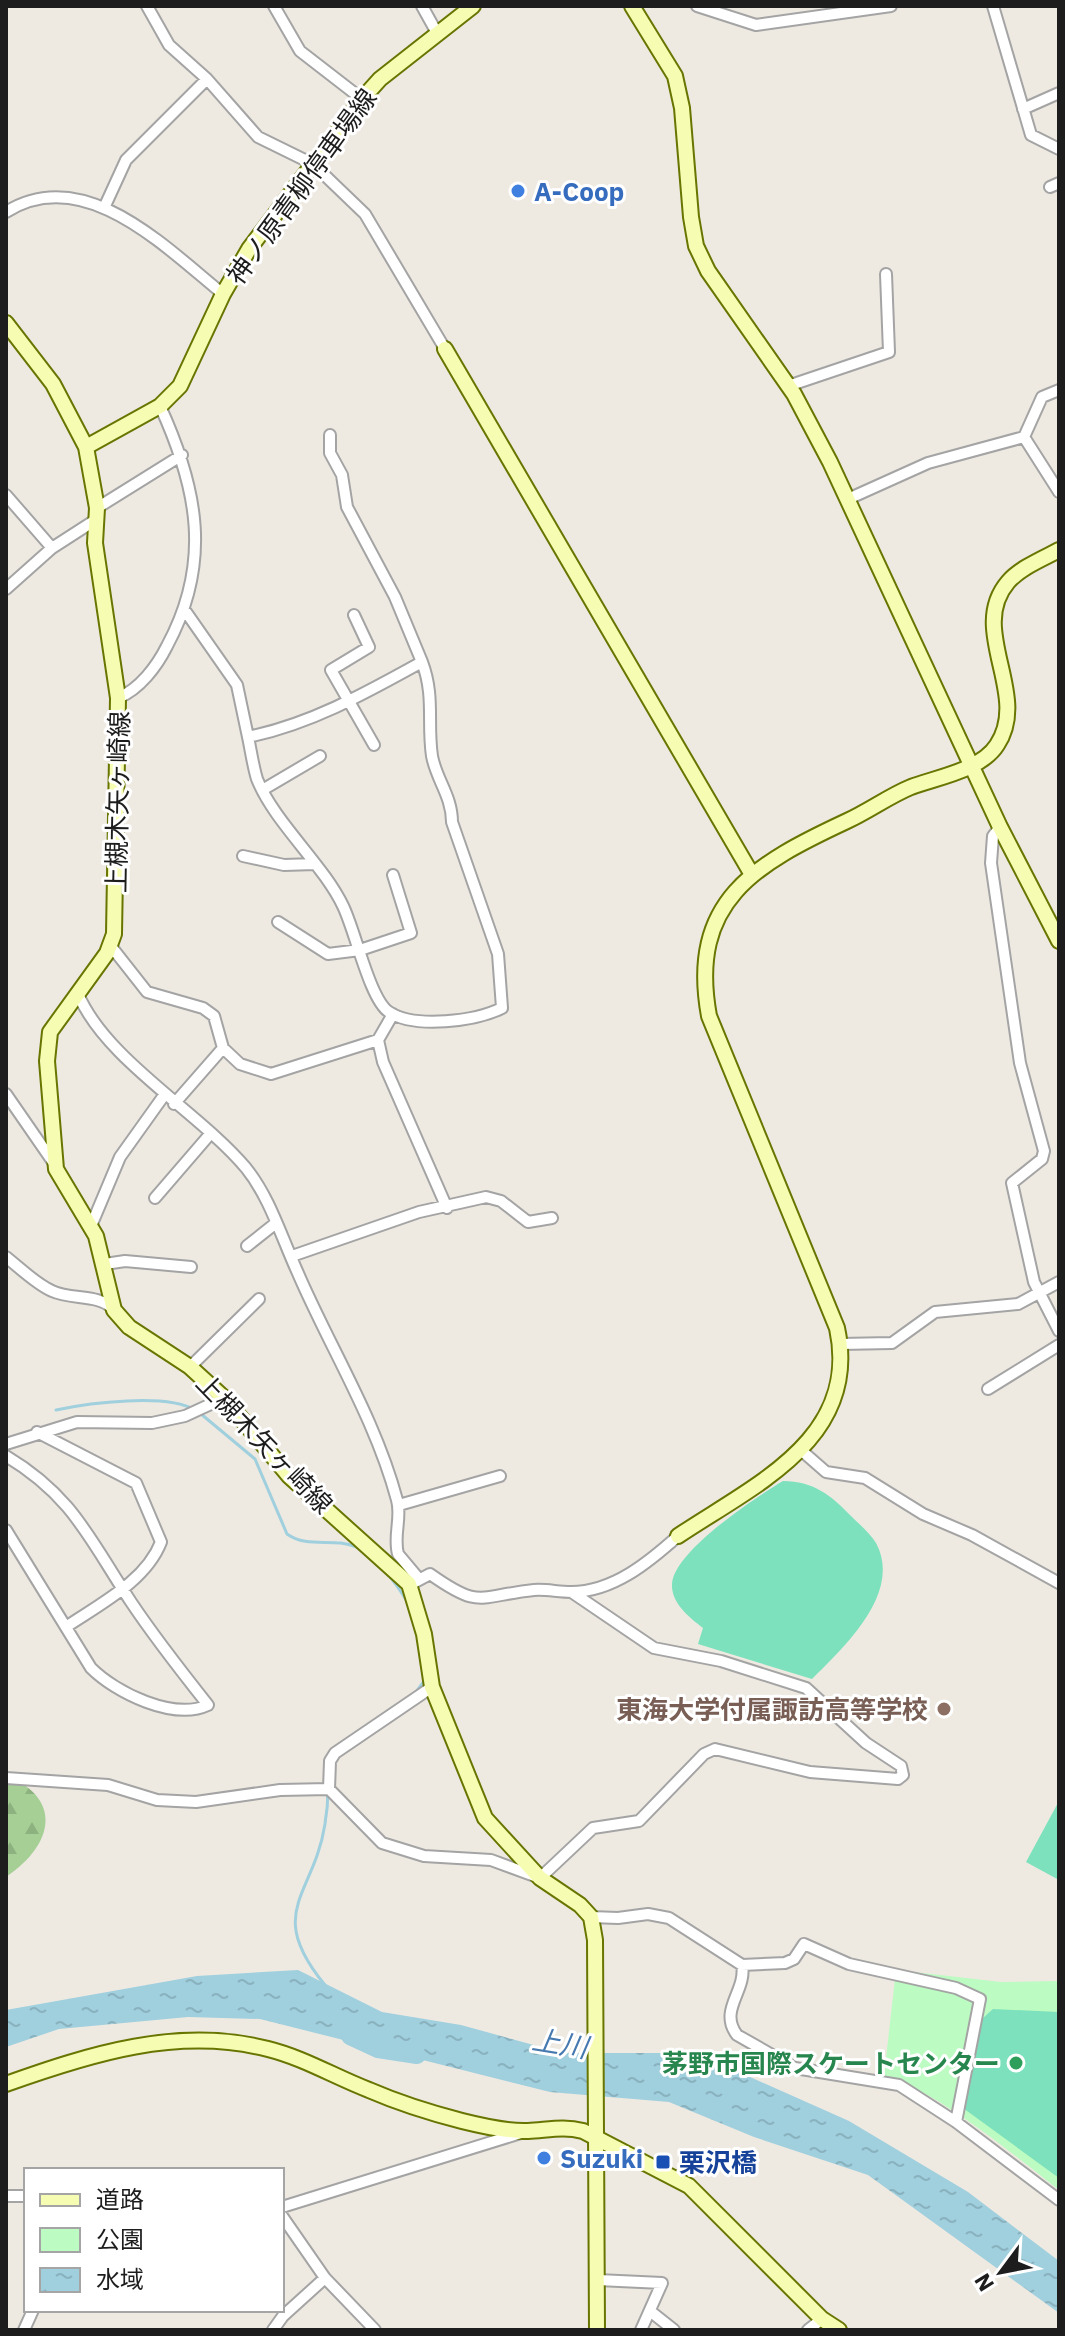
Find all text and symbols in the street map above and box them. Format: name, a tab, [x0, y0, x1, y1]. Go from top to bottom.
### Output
street label: 神ノ原青柳停車場線	[218, 81, 384, 291]
place label: A-Coop	[534, 174, 624, 208]
marker: A-Coop	[509, 182, 527, 200]
street label: 上槻木矢ヶ崎線	[98, 711, 136, 893]
street label: 上槻木矢ヶ崎線	[190, 1366, 340, 1520]
place label: 東海大学付属諏訪高等学校	[616, 1692, 928, 1726]
marker: 東海大学付属諏訪高等学校	[935, 1700, 953, 1718]
water label: 上川	[529, 2020, 594, 2066]
place label: 茅野市国際スケートセンター	[662, 2046, 1000, 2080]
marker: 茅野市国際スケートセンター	[1007, 2054, 1025, 2072]
place label: Suzuki	[560, 2141, 643, 2175]
place label: 栗沢橋	[679, 2145, 757, 2179]
marker: Suzuki	[535, 2149, 553, 2167]
marker: 栗沢橋	[654, 2153, 672, 2171]
legend	[24, 2168, 284, 2312]
text: 道路	[96, 2183, 144, 2215]
text: 公園	[96, 2223, 144, 2255]
north arrow	[961, 2232, 1041, 2312]
text: 水域	[96, 2263, 144, 2295]
text: N	[967, 2268, 1000, 2297]

